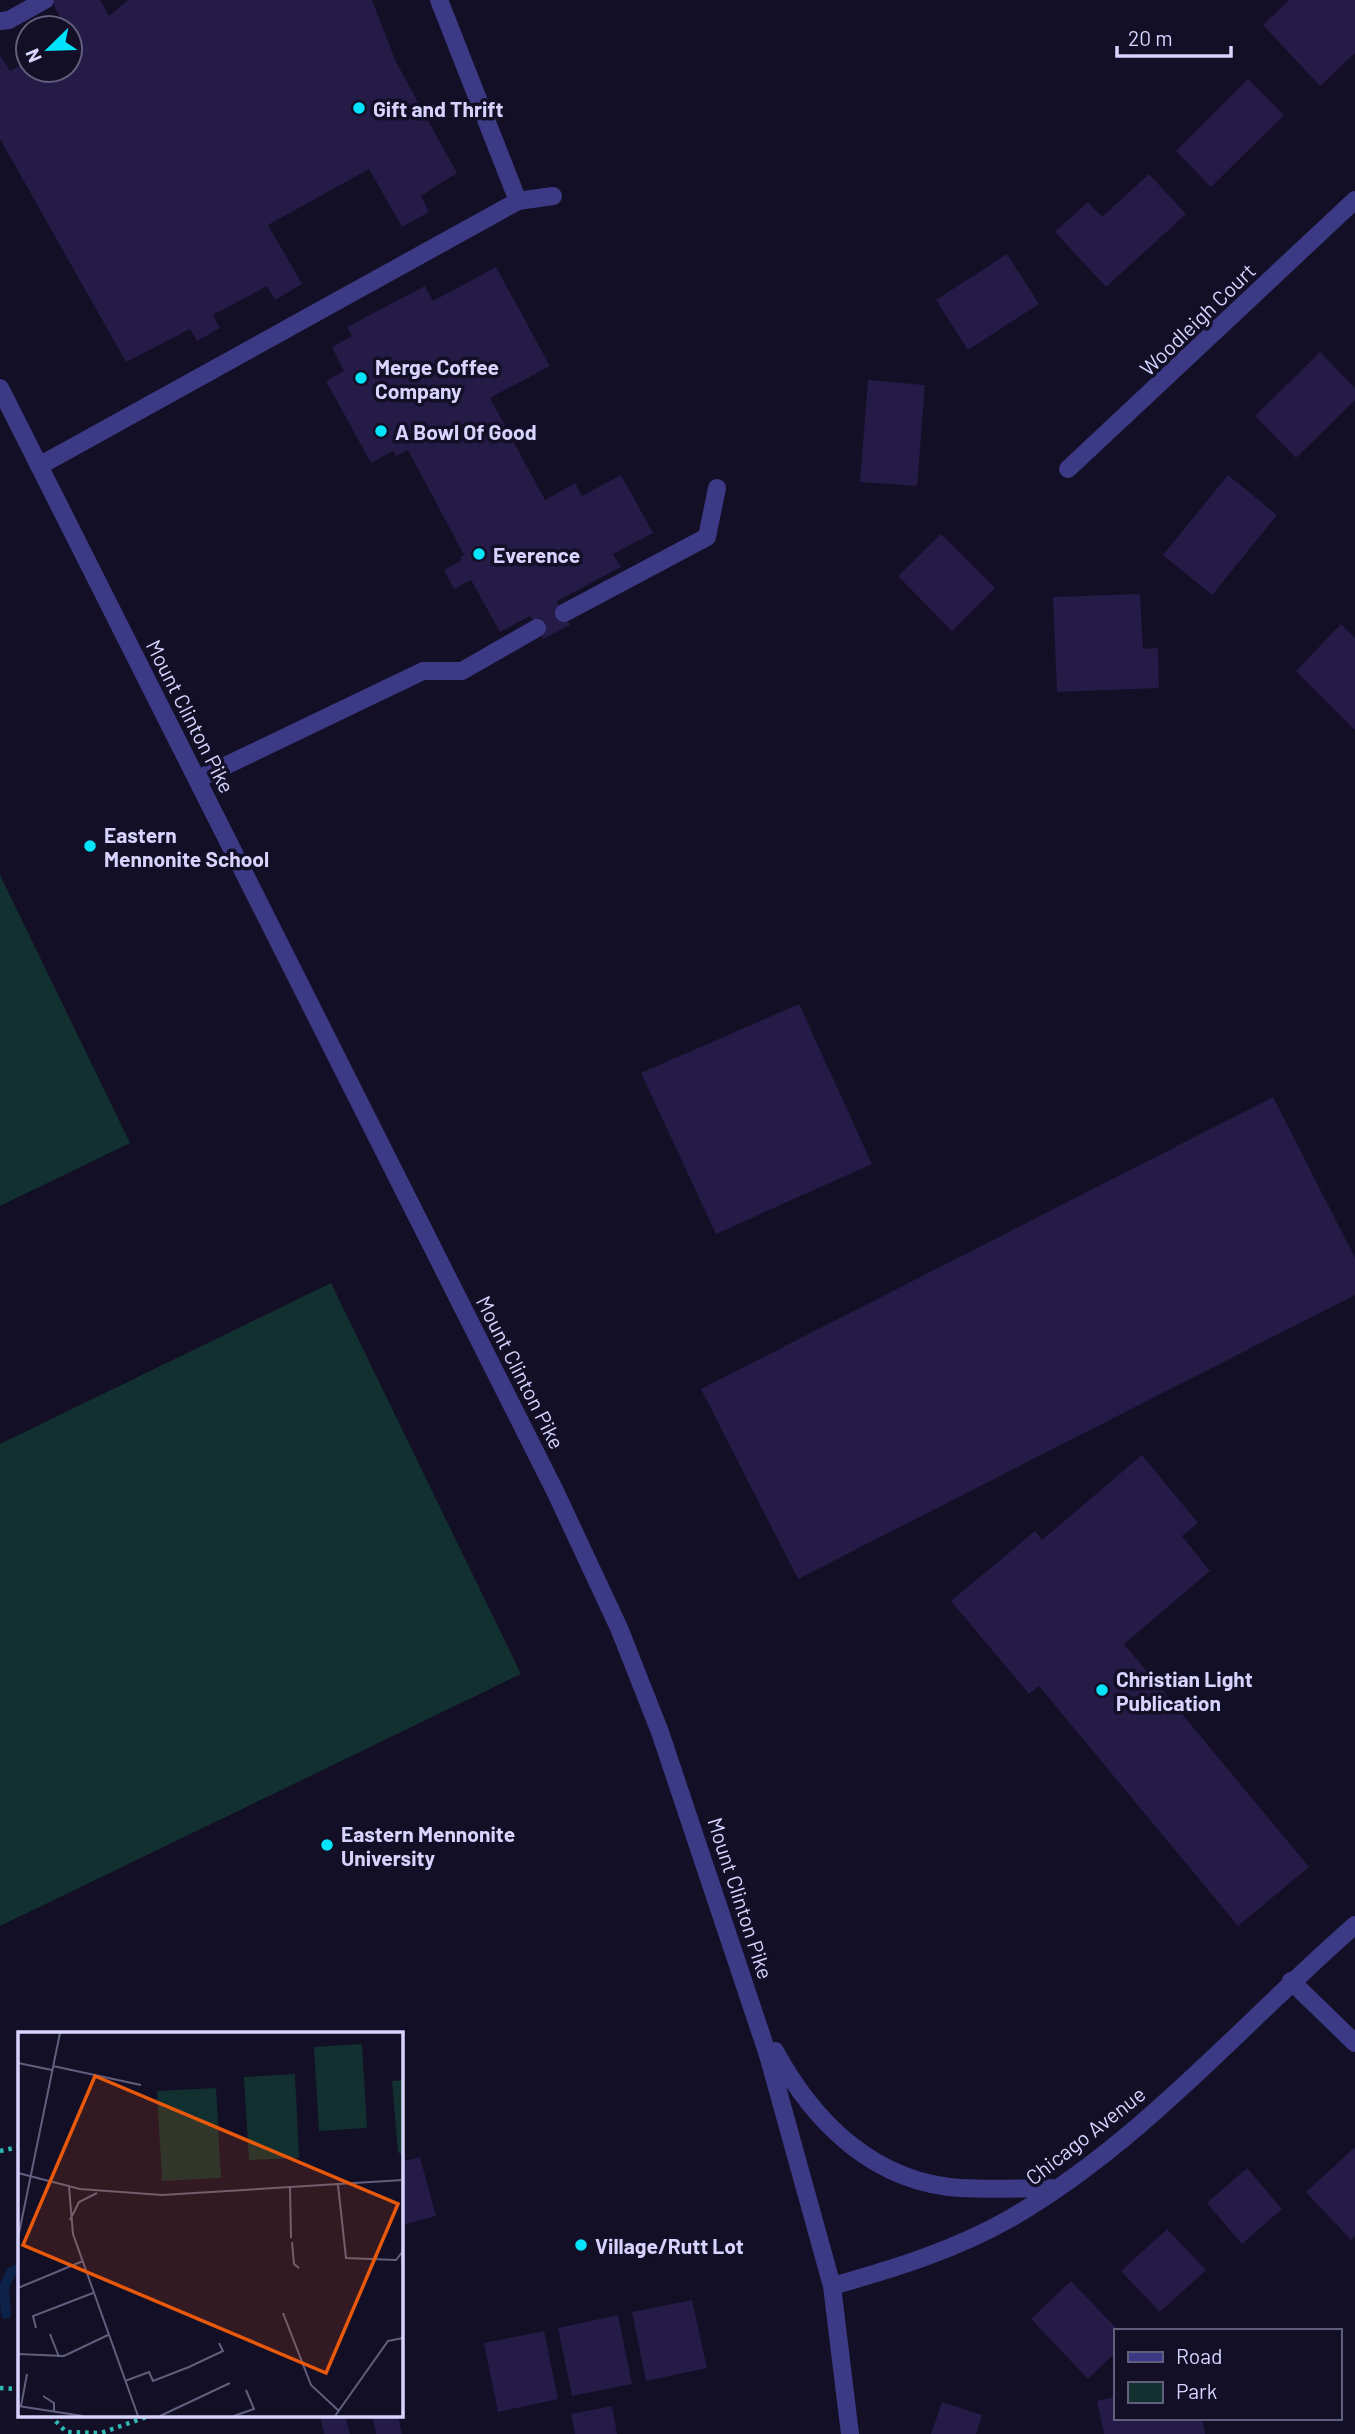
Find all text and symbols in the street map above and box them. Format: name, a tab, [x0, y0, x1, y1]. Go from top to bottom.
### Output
north arrow	[14, 14, 84, 84]
scale bar	[1117, 14, 1231, 58]
text: 20 m	[1128, 25, 1173, 50]
text: N	[20, 46, 46, 66]
place label: Gift and Thrift	[373, 96, 503, 121]
marker: Gift and Thrift	[351, 100, 367, 116]
street label: Woodleigh Court	[1134, 258, 1260, 380]
place label: Merge Coffee Company	[375, 354, 499, 403]
marker: Merge Coffee Company	[353, 370, 369, 386]
place label: A Bowl Of Good	[395, 419, 537, 444]
marker: A Bowl Of Good	[373, 423, 389, 439]
place label: Everence	[493, 542, 580, 567]
marker: Everence	[471, 546, 487, 562]
street label: Mount Clinton Pike	[142, 635, 240, 797]
place label: Eastern Mennonite School	[104, 822, 269, 871]
marker: Eastern Mennonite School	[82, 838, 98, 854]
street label: Mount Clinton Pike	[472, 1291, 570, 1453]
place label: Christian Light Publication	[1116, 1666, 1253, 1715]
marker: Christian Light Publication	[1094, 1682, 1110, 1698]
street label: Mount Clinton Pike	[703, 1814, 779, 1982]
place label: Eastern Mennonite University	[341, 1821, 515, 1870]
marker: Eastern Mennonite University	[319, 1837, 335, 1853]
inset map	[18, 2032, 402, 2416]
street label: Chicago Avenue	[1020, 2081, 1150, 2189]
place label: Village/Rutt Lot	[595, 2233, 744, 2258]
marker: Village/Rutt Lot	[573, 2237, 589, 2253]
legend	[1114, 2329, 1341, 2420]
text: Road	[1176, 2343, 1222, 2368]
text: Park	[1176, 2378, 1217, 2403]

